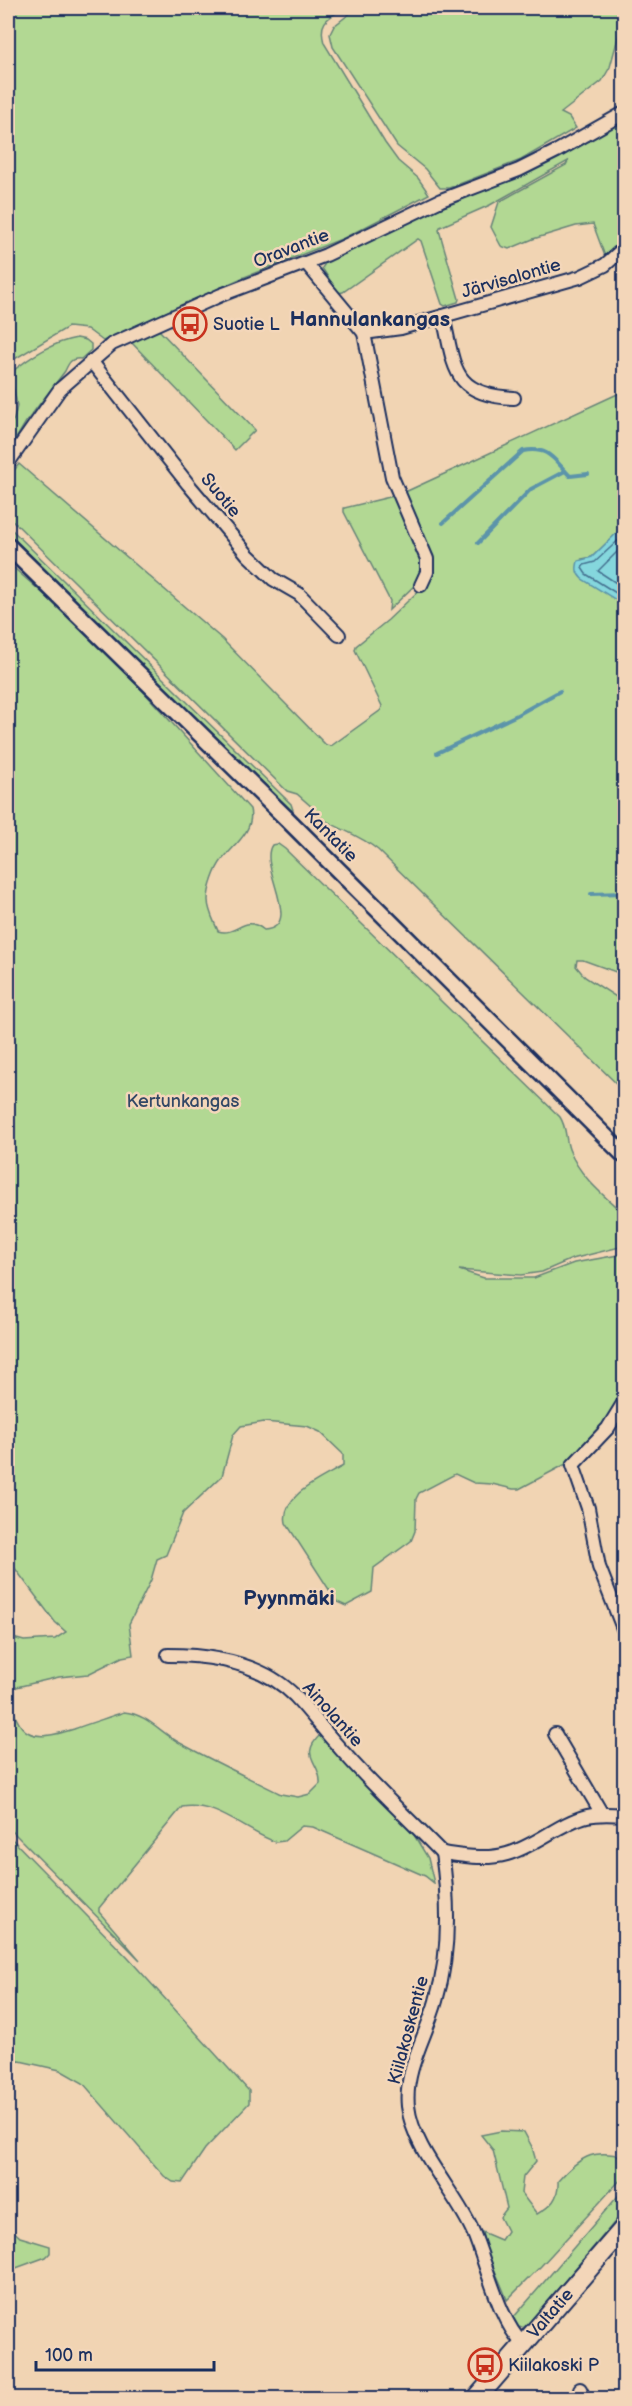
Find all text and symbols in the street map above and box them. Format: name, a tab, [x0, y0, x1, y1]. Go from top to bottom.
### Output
street label: Oravantie	[250, 224, 332, 272]
street label: Järvisalontie	[459, 254, 564, 303]
bus stop icon: Suotie L	[172, 306, 208, 342]
district label: Hannulankangas	[290, 307, 450, 332]
place label: Suotie L	[213, 314, 280, 335]
street label: Suotie	[196, 469, 245, 522]
street label: Kantatie	[299, 804, 362, 867]
park label: Kertunkangas	[127, 1091, 239, 1112]
district label: Pyynmäki	[243, 1586, 335, 1611]
street label: Ainolantie	[298, 1677, 367, 1751]
street label: Kiilakoskentie	[384, 1973, 433, 2087]
street label: Valtatie	[523, 2284, 578, 2343]
scale bar	[36, 2334, 214, 2372]
text: 100 m	[45, 2345, 93, 2366]
bus stop icon: Kiilakoski P	[467, 2347, 503, 2383]
place label: Kiilakoski P	[508, 2355, 600, 2376]

